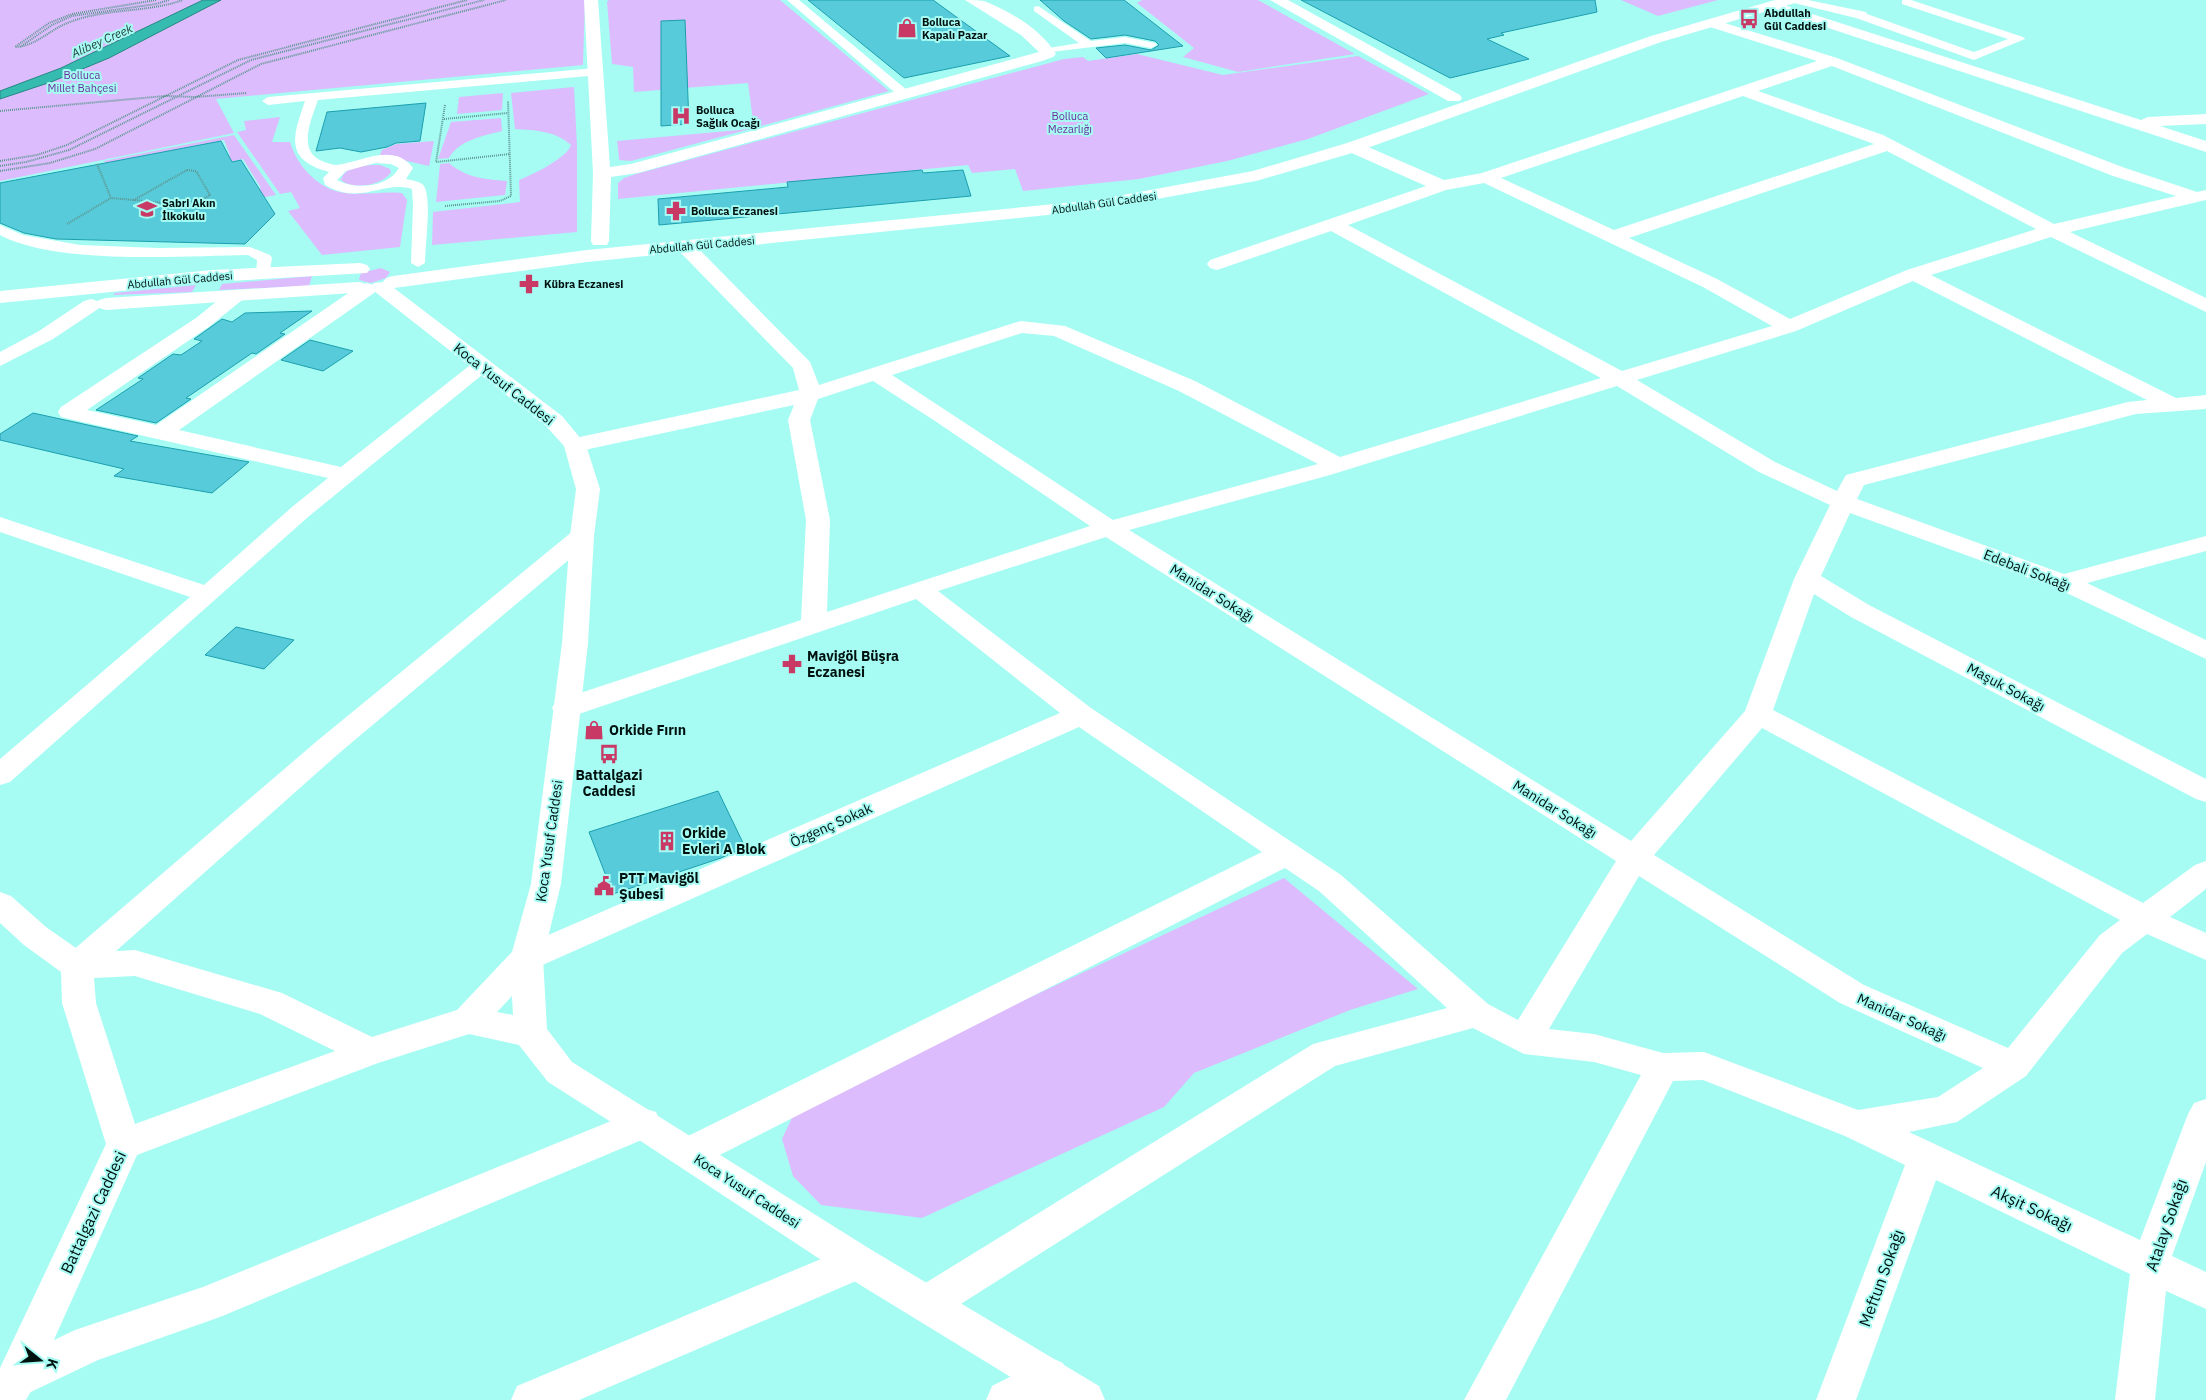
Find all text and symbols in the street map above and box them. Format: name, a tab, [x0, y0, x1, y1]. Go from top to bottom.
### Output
place label: Abdullah Gül Caddesi	[1764, 6, 1826, 33]
bus stop icon: Abdullah Gül Caddesi	[1738, 8, 1760, 30]
place label: Bolluca Kapalı Pazar	[922, 15, 988, 42]
shop icon: Bolluca Kapalı Pazar	[896, 17, 918, 39]
water label: Alibey Creek	[68, 20, 135, 61]
park label: Bolluca Millet Bahçesi	[47, 68, 117, 95]
place label: Bolluca Sağlık Ocağı	[696, 103, 760, 130]
hospital icon: Bolluca Sağlık Ocağı	[670, 105, 692, 127]
park label: Bolluca Mezarlığı	[1048, 109, 1092, 136]
street label: Abdullah Gül Caddesi	[1051, 189, 1157, 217]
place label: Sabri Akın İlkokulu	[162, 196, 216, 223]
school or university icon: Sabri Akın İlkokulu	[136, 198, 158, 220]
pharmacy icon: Bolluca Eczanesi	[665, 200, 687, 222]
place label: Bolluca Eczanesi	[691, 204, 778, 218]
street label: Abdullah Gül Caddesi	[649, 233, 755, 257]
street label: Abdullah Gül Caddesi	[127, 268, 233, 292]
pharmacy icon: Kübra Eczanesi	[518, 273, 540, 295]
place label: Kübra Eczanesi	[544, 277, 623, 291]
street label: Koca Yusuf Caddesi	[450, 339, 558, 429]
street label: Edebali Sokağı	[1981, 545, 2073, 595]
street label: Manidar Sokağı	[1167, 560, 1257, 626]
place label: Mavigöl Büşra Eczanesi	[807, 647, 899, 681]
pharmacy icon: Mavigöl Büşra Eczanesi	[781, 653, 803, 675]
street label: Maşuk Sokağı	[1964, 659, 2048, 715]
shop icon: Orkide Fırın	[583, 719, 605, 741]
place label: Orkide Fırın	[609, 721, 686, 739]
bus stop icon: Battalgazi Caddesi	[598, 743, 620, 765]
place label: Battalgazi Caddesi	[575, 766, 643, 800]
street label: Manidar Sokağı	[1510, 776, 1600, 842]
street label: Koca Yusuf Caddesi	[532, 779, 566, 903]
street label: Özgenç Sokak	[787, 799, 875, 851]
place label: Orkide Evleri A Blok	[682, 824, 766, 858]
building icon: Orkide Evleri A Blok	[656, 830, 678, 852]
place label: PTT Mavigöl Şubesi	[619, 869, 699, 903]
public building icon: PTT Mavigöl Şubesi	[593, 875, 615, 897]
street label: Manidar Sokağı	[1854, 989, 1950, 1045]
street label: Battalgazi Caddesi	[56, 1148, 130, 1276]
street label: Koca Yusuf Caddesi	[691, 1150, 803, 1232]
street label: Atalay Sokağı	[2141, 1176, 2191, 1274]
street label: Akşit Sokağı	[1988, 1180, 2076, 1236]
street label: Meftun Sokağı	[1854, 1227, 1908, 1329]
north arrow	[15, 1335, 65, 1385]
text: K	[42, 1357, 62, 1371]

